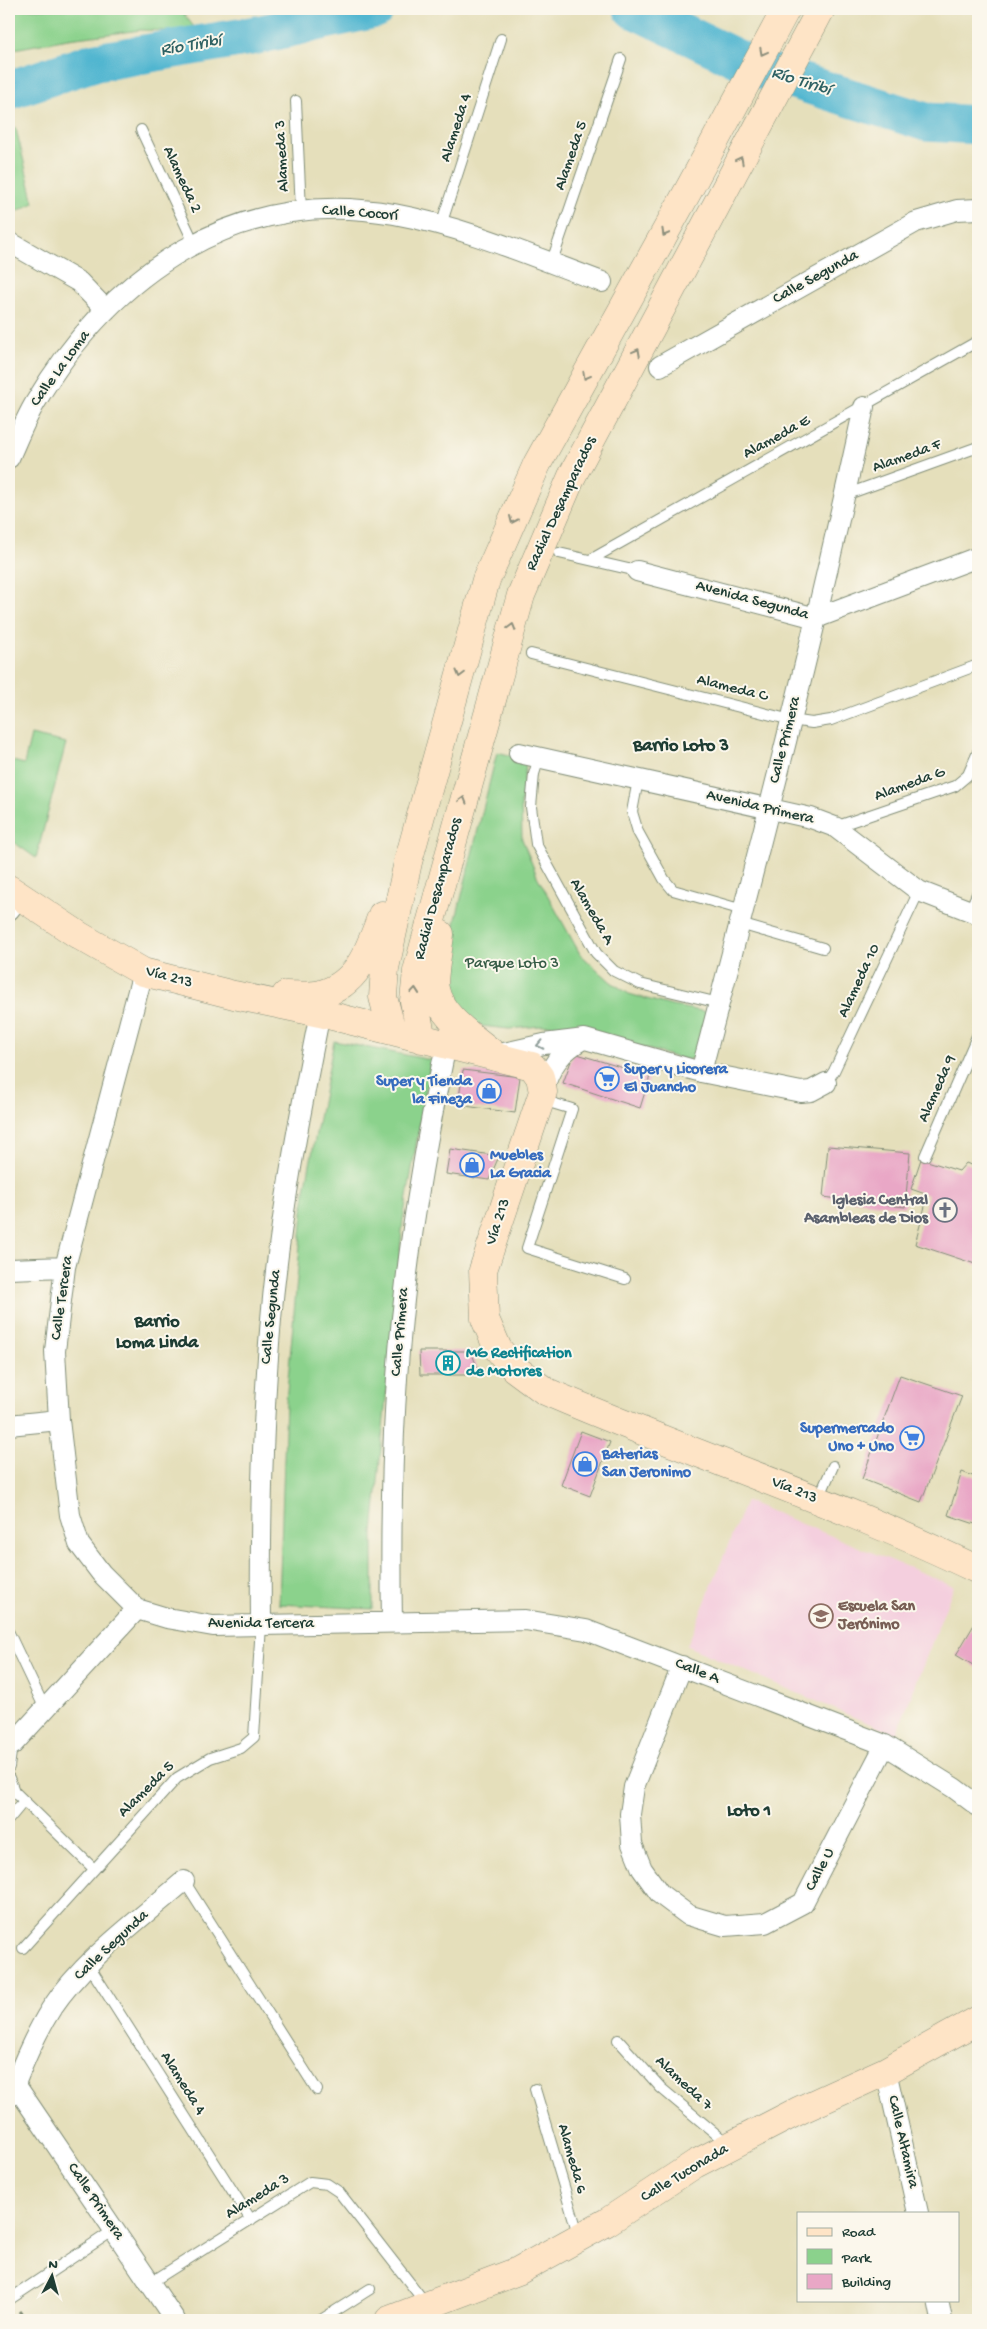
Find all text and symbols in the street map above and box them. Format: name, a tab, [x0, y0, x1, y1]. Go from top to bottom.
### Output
water label: Río Tiribí	[159, 30, 226, 61]
one-way arrow	[759, 46, 769, 55]
water label: Río Tiribí	[769, 63, 836, 102]
street label: Alameda 4	[437, 91, 477, 165]
street label: Alameda 5	[551, 119, 593, 193]
street label: Alameda 3	[272, 120, 294, 192]
street label: Alameda 2	[157, 144, 205, 216]
one-way arrow	[733, 157, 743, 166]
street label: Calle Cocorí	[321, 202, 399, 226]
one-way arrow	[661, 228, 671, 237]
street label: Calle Segunda	[770, 246, 863, 309]
street label: Calle La Loma	[27, 326, 96, 411]
one-way arrow	[631, 349, 641, 358]
one-way arrow	[582, 370, 592, 379]
street label: Alameda E	[740, 411, 815, 464]
street label: Radial Desamparados	[523, 433, 602, 574]
street label: Alameda F	[870, 436, 945, 478]
one-way arrow	[508, 515, 519, 524]
street label: Avenida Segunda	[694, 577, 812, 625]
one-way arrow	[506, 623, 516, 631]
one-way arrow	[456, 669, 466, 677]
street label: Alameda C	[695, 671, 771, 707]
street label: Calle Primera	[766, 694, 806, 785]
district label: Barrio Loto 3	[632, 736, 729, 757]
street label: Alameda G	[872, 763, 949, 807]
street label: Avenida Primera	[704, 786, 817, 830]
one-way arrow	[458, 797, 468, 805]
street label: Radial Desamparados	[411, 815, 467, 962]
street label: Alameda A	[565, 876, 618, 950]
street label: Alameda 10	[835, 941, 885, 1021]
park label: Parque Loto 3	[464, 955, 559, 974]
street label: Vía 213	[143, 962, 194, 993]
one-way arrow	[409, 987, 420, 995]
one-way arrow	[535, 1039, 544, 1050]
street label: Alameda 9	[915, 1052, 961, 1126]
place label: Super y Licorera El Juancho	[624, 1061, 729, 1098]
supermarket icon: Super y Licorera El Juancho	[594, 1066, 620, 1092]
place label: Super y Tienda la Fineza	[376, 1073, 473, 1110]
shop icon: Super y Tienda la Fineza	[476, 1078, 502, 1104]
place label: Muebles La Gracia	[490, 1147, 552, 1184]
shop icon: Muebles La Gracia	[459, 1152, 485, 1178]
place label: Iglesia Central Asambleas de Dios	[803, 1192, 929, 1229]
street label: Vía 213	[482, 1196, 515, 1249]
church icon: Iglesia Central Asambleas de Dios	[932, 1197, 958, 1223]
street label: Calle Tercera	[48, 1254, 78, 1341]
street label: Calle Segunda	[258, 1268, 287, 1365]
street label: Calle Primera	[388, 1286, 414, 1377]
district label: Barrio Loma Linda	[116, 1312, 199, 1354]
place label: MG Rectification de Motores	[466, 1344, 572, 1382]
building icon: MG Rectification de Motores	[435, 1350, 461, 1376]
place label: Supermercado Uno + Uno	[800, 1420, 895, 1457]
supermarket icon: Supermercado Uno + Uno	[899, 1425, 925, 1451]
place label: Baterias San Jeronimo	[601, 1446, 692, 1483]
shop icon: Baterias San Jeronimo	[572, 1451, 598, 1477]
street label: Vía 213	[767, 1473, 820, 1509]
place label: Escuela San Jerónimo	[837, 1598, 916, 1635]
school or university icon: Escuela San Jerónimo	[808, 1603, 834, 1629]
street label: Avenida Tercera	[208, 1615, 315, 1634]
street label: Calle A	[672, 1655, 723, 1690]
street label: Alameda 5	[115, 1758, 179, 1822]
district label: Loto 1	[727, 1801, 771, 1822]
street label: Calle U	[802, 1845, 840, 1895]
street label: Calle Segunda	[71, 1906, 154, 1985]
street label: Alameda 4	[155, 2049, 209, 2120]
street label: Alameda 7	[650, 2053, 716, 2116]
street label: Calle Altamira	[882, 2094, 922, 2191]
street label: Alameda 6	[552, 2122, 590, 2197]
street label: Calle Tuconada	[638, 2140, 733, 2208]
street label: Calle Primera	[62, 2160, 128, 2245]
street label: Alameda 3	[223, 2170, 293, 2224]
legend	[797, 2212, 960, 2302]
text: Road	[842, 2224, 876, 2242]
text: Park	[841, 2250, 872, 2268]
north arrow	[28, 2252, 78, 2302]
text: N	[48, 2257, 59, 2274]
text: Building	[841, 2274, 891, 2292]

